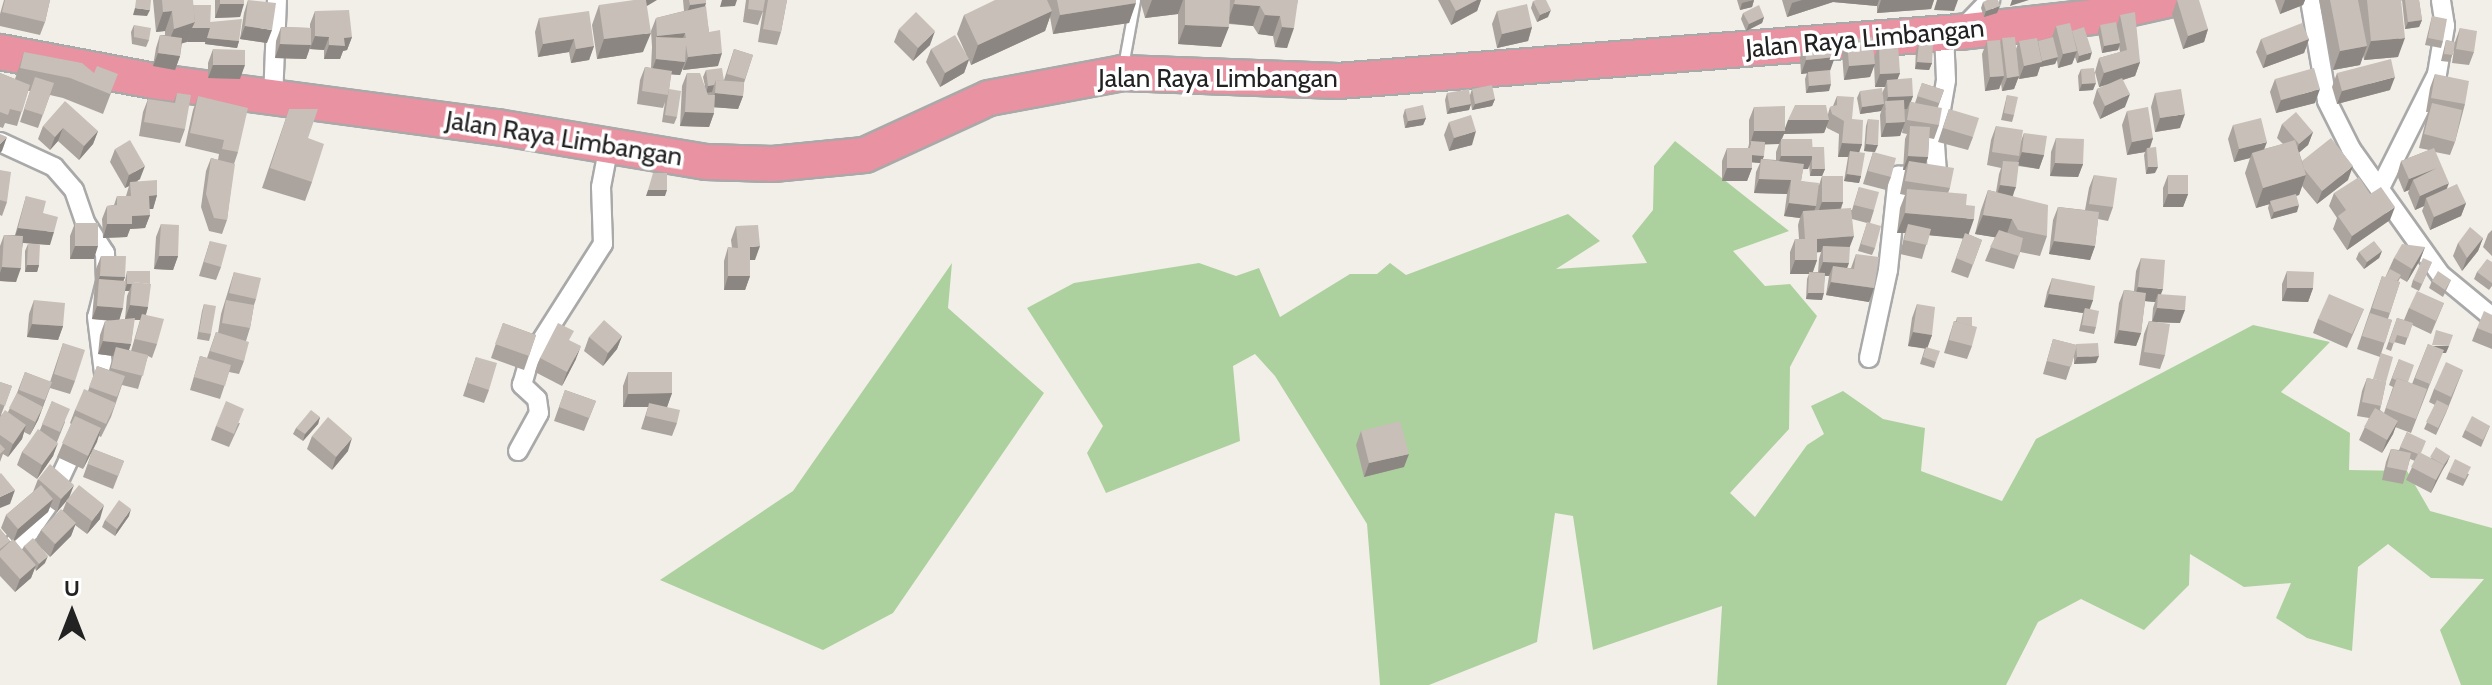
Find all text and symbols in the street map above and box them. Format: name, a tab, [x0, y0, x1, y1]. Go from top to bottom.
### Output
street label: Jalan Raya Limbangan	[1744, 13, 1986, 65]
street label: Jalan Raya Limbangan	[1098, 63, 1338, 95]
street label: Jalan Raya Limbangan	[443, 105, 685, 173]
north arrow	[32, 573, 112, 653]
text: U	[64, 575, 80, 602]

